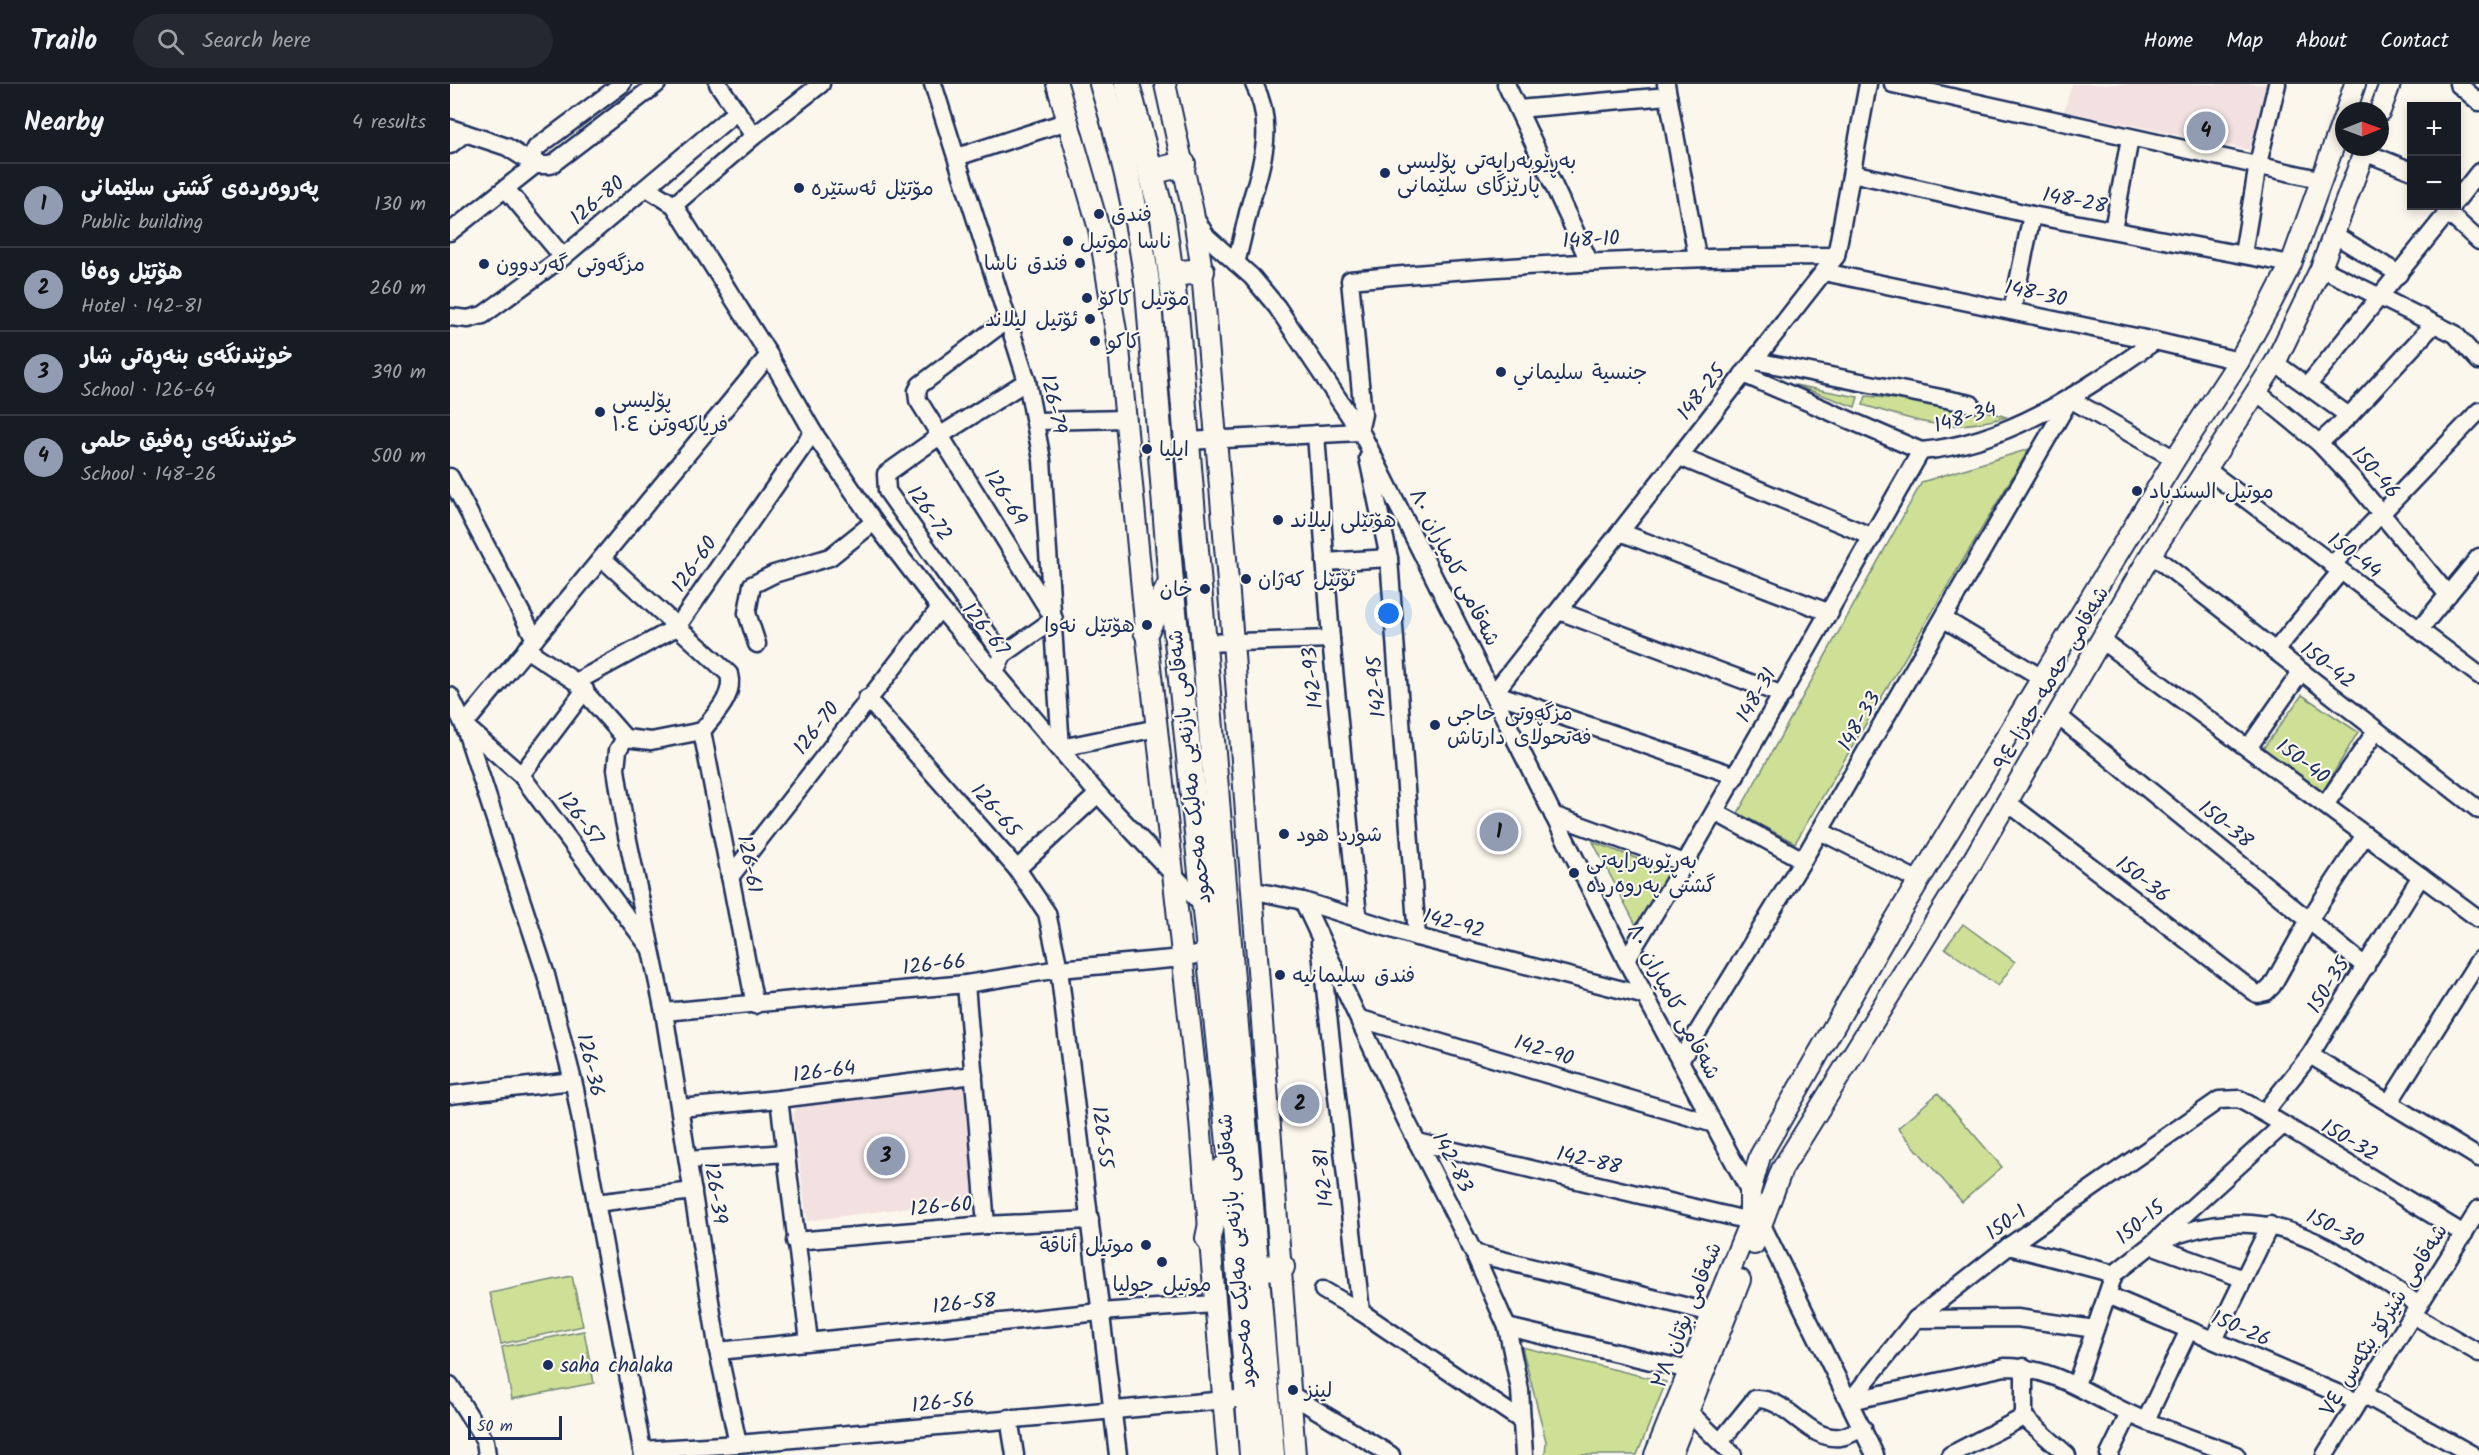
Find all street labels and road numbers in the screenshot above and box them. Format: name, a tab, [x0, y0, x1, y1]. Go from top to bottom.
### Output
street label: 126-80	[563, 168, 633, 234]
street label: 148-28	[2040, 179, 2110, 224]
street label: 148-10	[1561, 223, 1621, 258]
street label: 148-30	[2001, 272, 2070, 317]
street label: 148-25	[1669, 356, 1736, 428]
street label: 126-79	[1030, 372, 1075, 437]
street label: 148-34	[1930, 394, 2001, 443]
street label: 150-46	[2342, 439, 2407, 507]
street label: 126-69	[974, 463, 1035, 533]
street label: 126-72	[897, 479, 960, 549]
street label: شەقامی کامیاران ٨٠	[1400, 483, 1508, 653]
street label: 150-44	[2320, 525, 2388, 588]
street label: 126-60	[664, 530, 727, 600]
street label: شەقامی حەمە جەزا ٩٤	[1986, 580, 2119, 777]
street label: 126-67	[953, 596, 1018, 665]
street label: شەقامی بازنەیی مەلیک مەحمود	[1160, 628, 1221, 906]
street label: 150-42	[2293, 634, 2362, 698]
street label: 142-93	[1294, 645, 1333, 711]
street label: 142-95	[1359, 653, 1396, 719]
street label: 148-31	[1728, 662, 1786, 730]
street label: 148-33	[1830, 686, 1891, 758]
street label: 126-70	[786, 695, 849, 763]
street label: 150-40	[2268, 731, 2336, 793]
street label: 126-65	[962, 776, 1029, 847]
street label: 126-57	[548, 785, 612, 854]
street label: 150-38	[2190, 793, 2260, 858]
street label: 126-61	[727, 832, 770, 896]
street label: 150-36	[2108, 848, 2177, 912]
street label: 142-92	[1419, 900, 1488, 948]
street label: شەقامی کامیاران ٨٠	[1617, 917, 1728, 1086]
street label: 126-66	[901, 946, 967, 985]
street label: 150-35	[2299, 950, 2360, 1021]
street label: 142-90	[1510, 1027, 1577, 1076]
street label: 126-36	[566, 1031, 613, 1100]
street label: 126-64	[791, 1052, 858, 1093]
street label: 126-55	[1081, 1104, 1122, 1172]
street label: 150-32	[2314, 1111, 2384, 1171]
street label: شەقامی بازنەیی مەلیک مەحمود	[1209, 1112, 1266, 1390]
street label: 142-83	[1422, 1126, 1481, 1199]
street label: 142-88	[1553, 1138, 1625, 1185]
street label: 142-81	[1305, 1147, 1344, 1209]
street label: 126-39	[693, 1160, 736, 1227]
street label: 126-60	[909, 1188, 974, 1227]
street label: 150-15	[2109, 1191, 2174, 1254]
street label: 150-1	[1979, 1197, 2035, 1250]
street label: 150-30	[2300, 1201, 2369, 1258]
street label: شەقامی شێرکۆ بێکەس ٧٤	[2311, 1218, 2457, 1424]
street label: شەقامی بۆتان ٣٨	[1643, 1238, 1732, 1394]
street label: 126-58	[931, 1285, 998, 1324]
street label: 150-26	[2205, 1302, 2275, 1357]
street label: 126-56	[910, 1384, 976, 1423]

